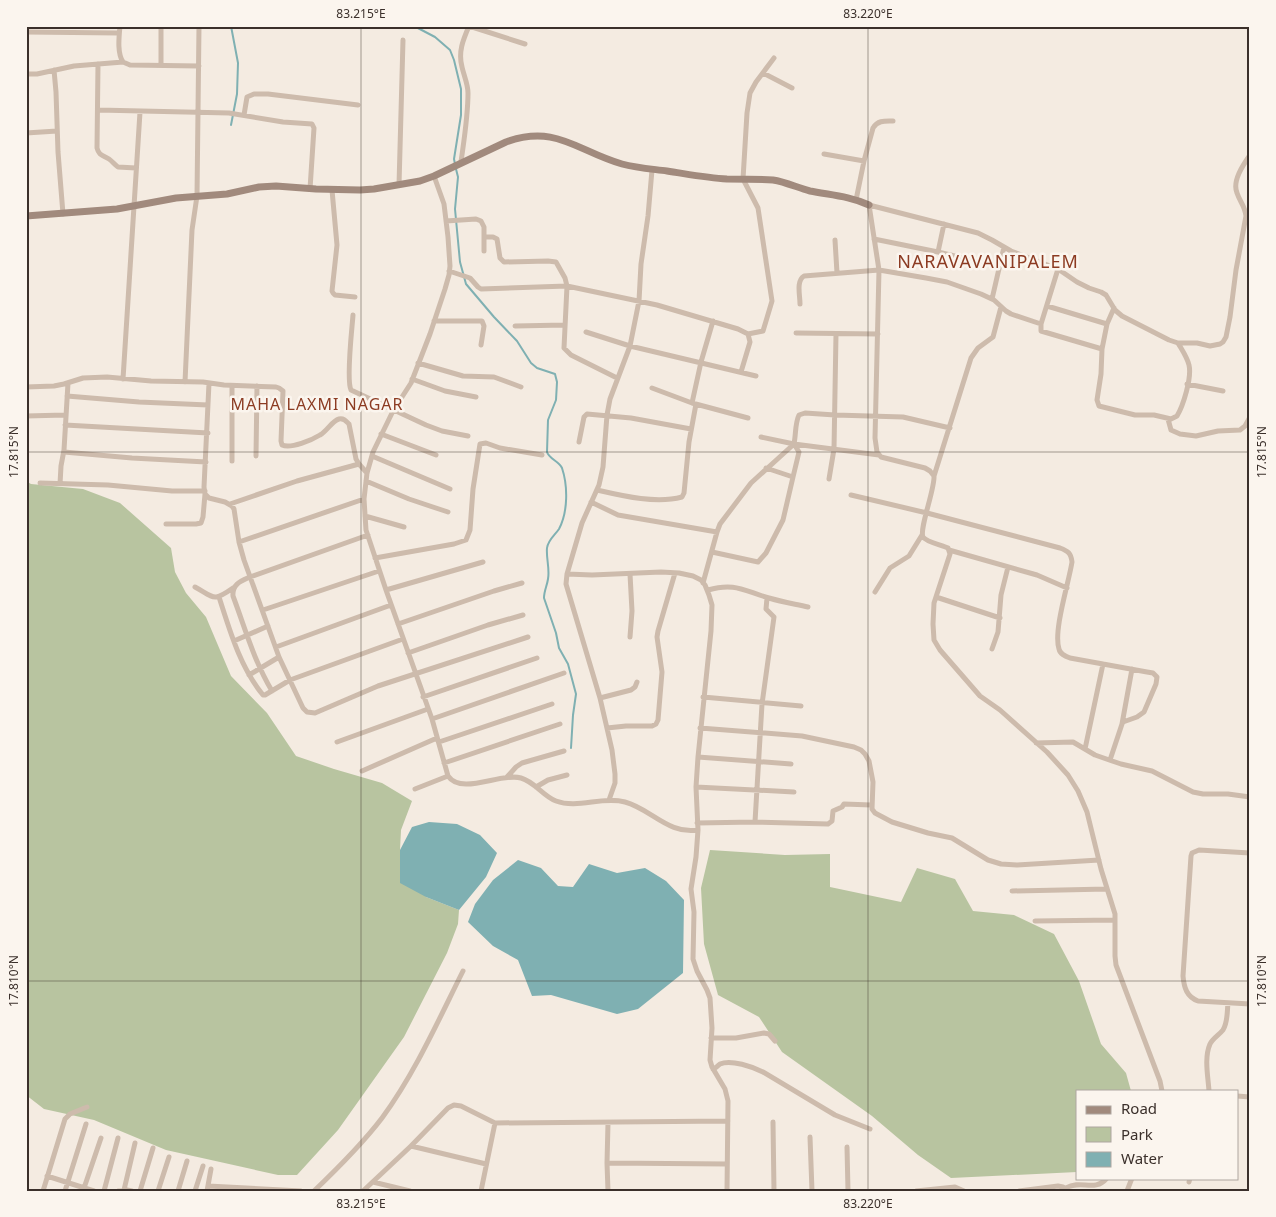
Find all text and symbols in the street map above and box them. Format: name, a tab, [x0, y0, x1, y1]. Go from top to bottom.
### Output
text: 83.215°E	[336, 5, 386, 22]
text: 83.220°E	[843, 5, 893, 22]
district label: NARAVAVANIPALEM	[897, 249, 1079, 273]
district label: MAHA LAXMI NAGAR	[231, 393, 403, 415]
text: 17.815°N	[5, 426, 22, 478]
text: 17.815°N	[1253, 426, 1270, 478]
text: 17.810°N	[5, 955, 22, 1007]
text: 17.810°N	[1253, 955, 1270, 1007]
legend	[1076, 1090, 1238, 1180]
text: Road	[1121, 1098, 1157, 1118]
text: Park	[1121, 1124, 1153, 1144]
text: Water	[1121, 1148, 1163, 1168]
text: 83.215°E	[336, 1195, 386, 1212]
text: 83.220°E	[843, 1195, 893, 1212]

